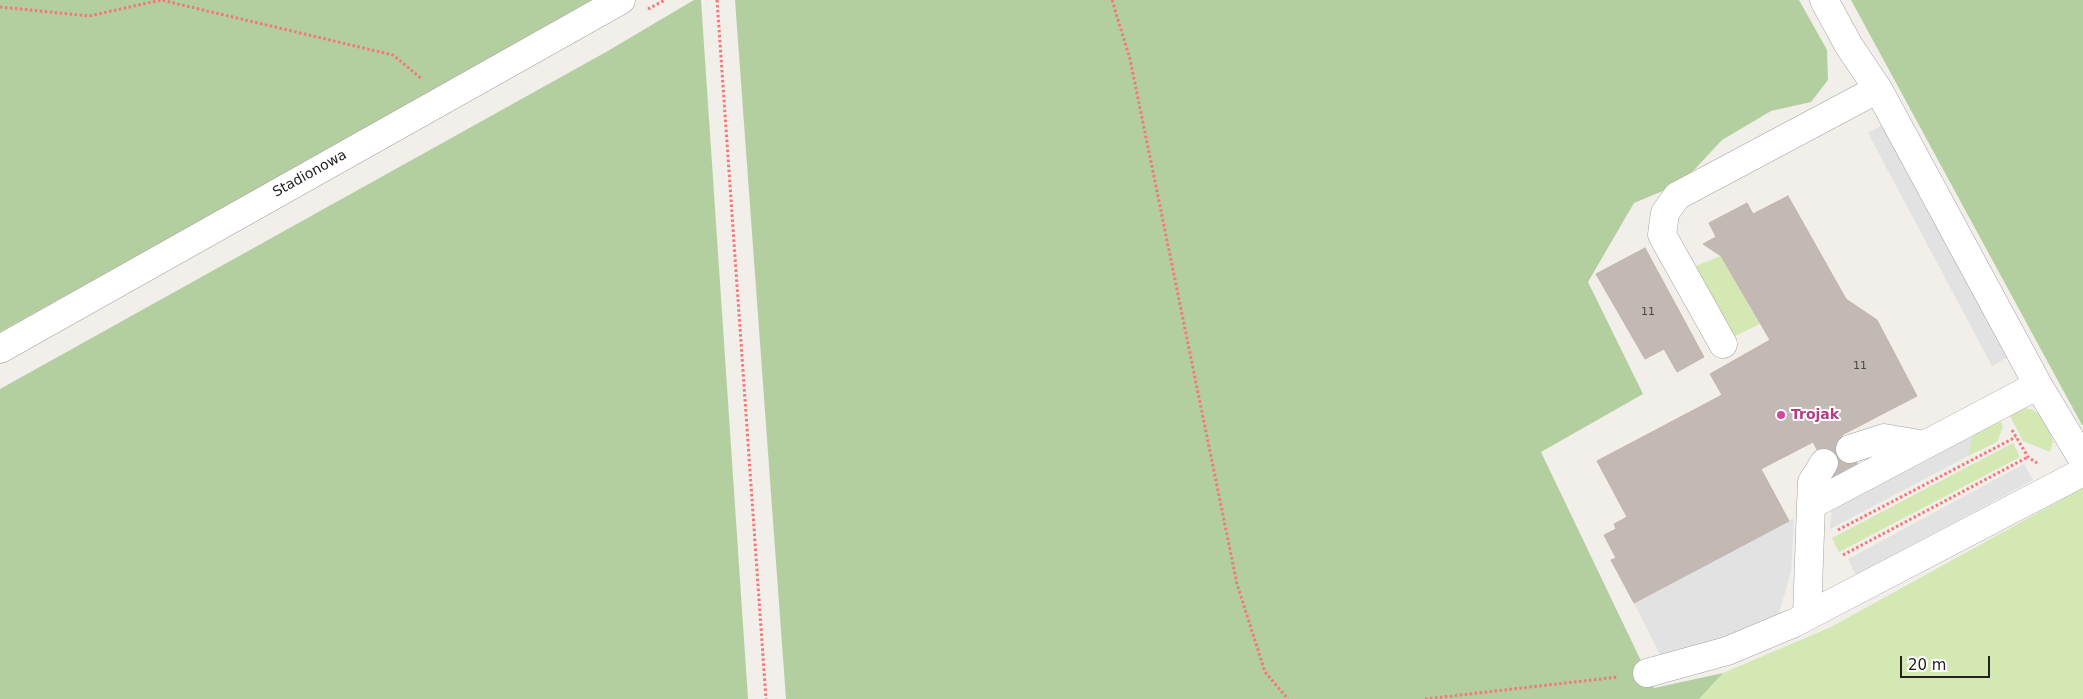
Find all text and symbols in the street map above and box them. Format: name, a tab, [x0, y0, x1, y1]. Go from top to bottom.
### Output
street label: Stadionowa	[270, 147, 350, 201]
house number: 11	[1641, 305, 1655, 319]
house number: 11	[1853, 359, 1867, 373]
place label: Trojak	[1791, 407, 1839, 423]
marker: Trojak	[1775, 409, 1787, 421]
scale bar	[1903, 646, 1993, 678]
text: 20 m	[1908, 656, 1946, 674]

